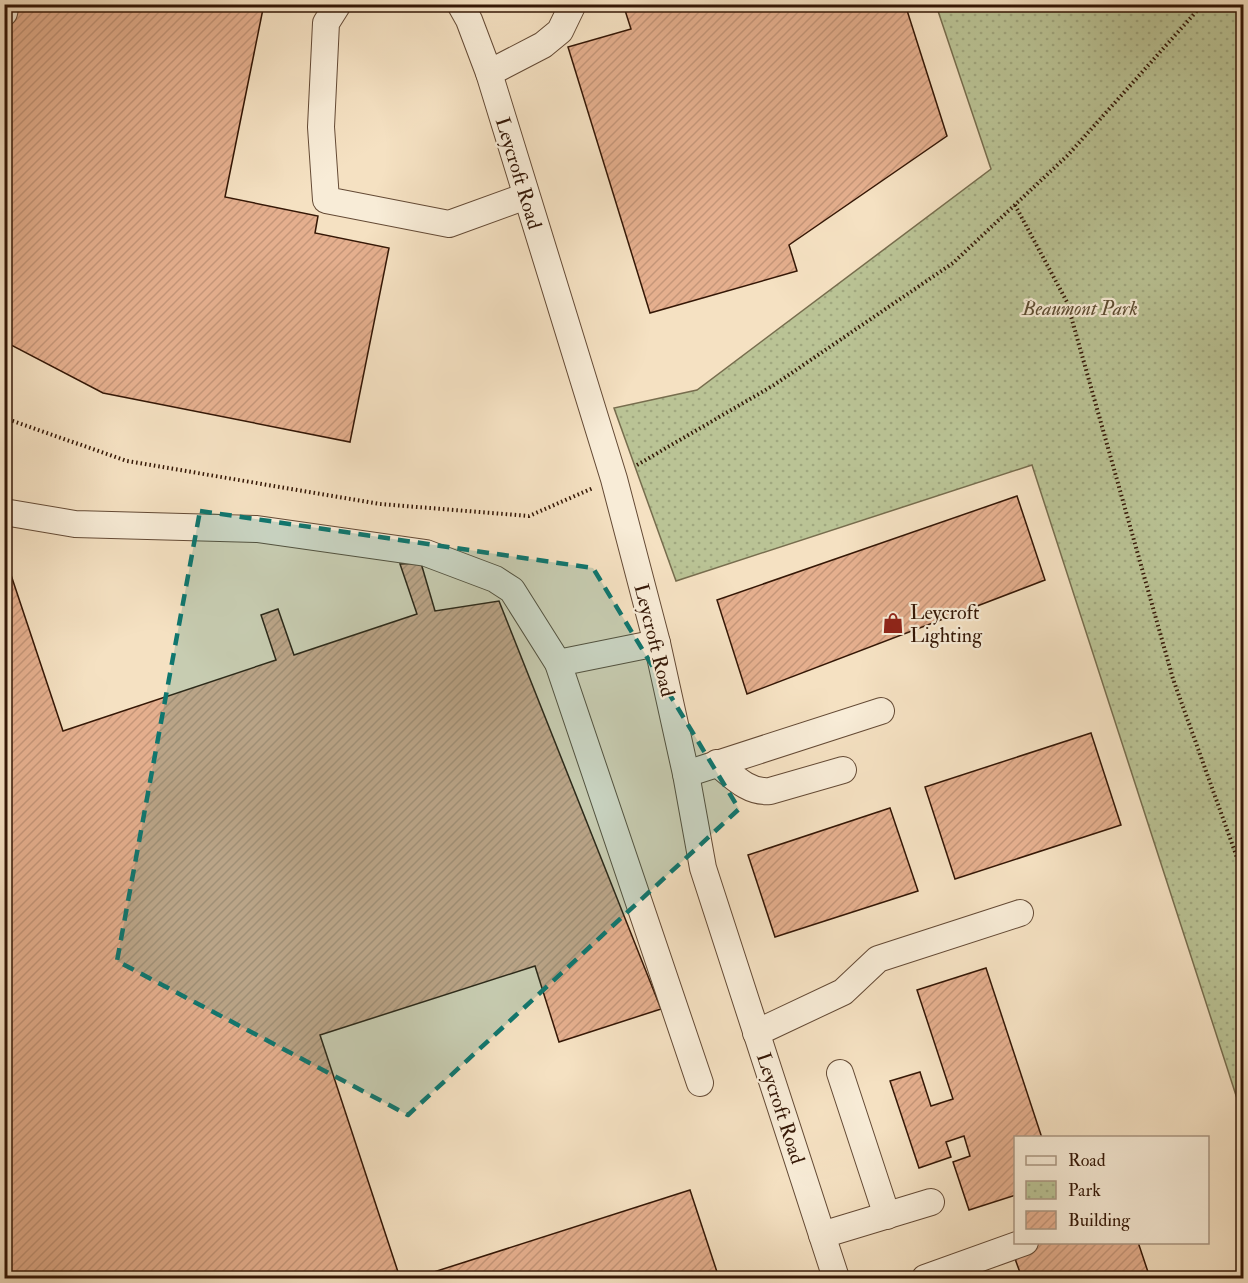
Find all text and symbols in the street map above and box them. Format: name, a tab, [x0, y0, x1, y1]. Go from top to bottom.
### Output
street label: Leycroft Road	[490, 114, 547, 232]
park label: Beaumont Park	[1021, 296, 1138, 321]
street label: Leycroft Road	[628, 581, 681, 699]
place label: Leycroft Lighting	[910, 600, 983, 648]
shop icon: Leycroft Lighting	[881, 611, 905, 635]
street label: Leycroft Road	[751, 1049, 810, 1167]
legend	[1014, 1136, 1209, 1244]
text: Road	[1068, 1149, 1106, 1172]
text: Park	[1068, 1179, 1101, 1202]
text: Building	[1068, 1209, 1131, 1232]

